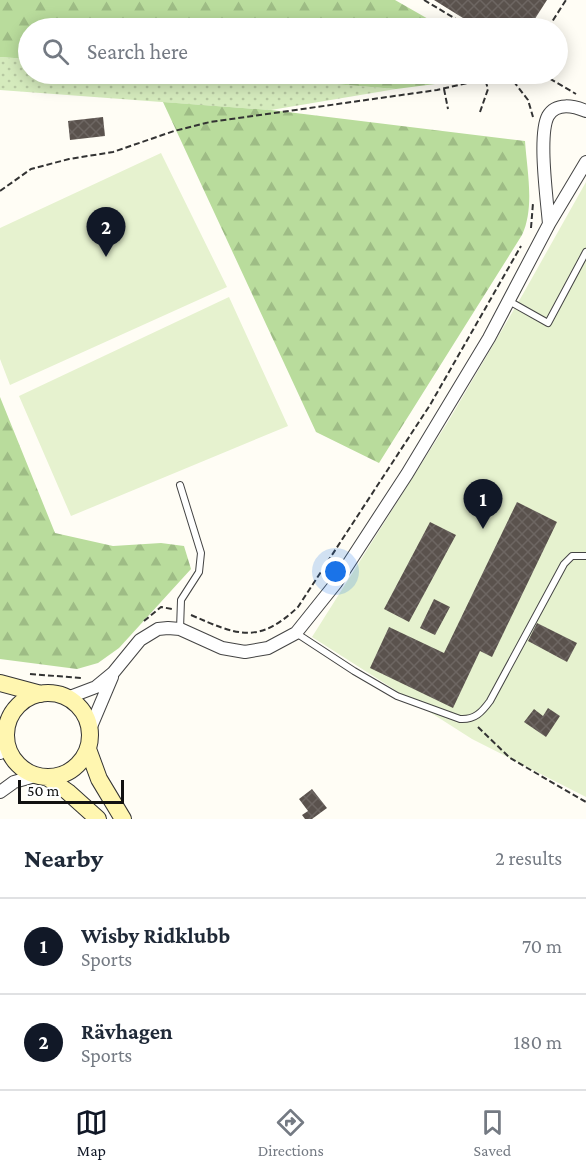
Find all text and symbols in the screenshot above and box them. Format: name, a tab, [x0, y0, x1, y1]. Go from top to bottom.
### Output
search box	[18, 18, 568, 84]
icon: search	[39, 35, 72, 68]
text: Search here	[87, 39, 188, 64]
pin: 2	[86, 208, 126, 257]
pin: 1	[464, 480, 502, 529]
your location	[321, 557, 350, 586]
scale bar	[18, 777, 124, 804]
text: 50 m	[27, 782, 59, 799]
text: Nearby	[24, 844, 103, 873]
text: 2 results	[495, 847, 562, 869]
text: Wisby Ridklubb	[81, 923, 230, 948]
text: 1	[40, 935, 47, 957]
text: 70 m	[522, 935, 562, 957]
text: Sports	[81, 948, 132, 970]
text: Rävhagen	[81, 1019, 173, 1044]
text: 2	[38, 1031, 49, 1053]
text: 180 m	[513, 1031, 562, 1053]
text: Sports	[81, 1044, 132, 1066]
tab: Map	[75, 1106, 108, 1159]
tab: Directions	[258, 1106, 324, 1159]
tab: Saved	[474, 1106, 511, 1159]

